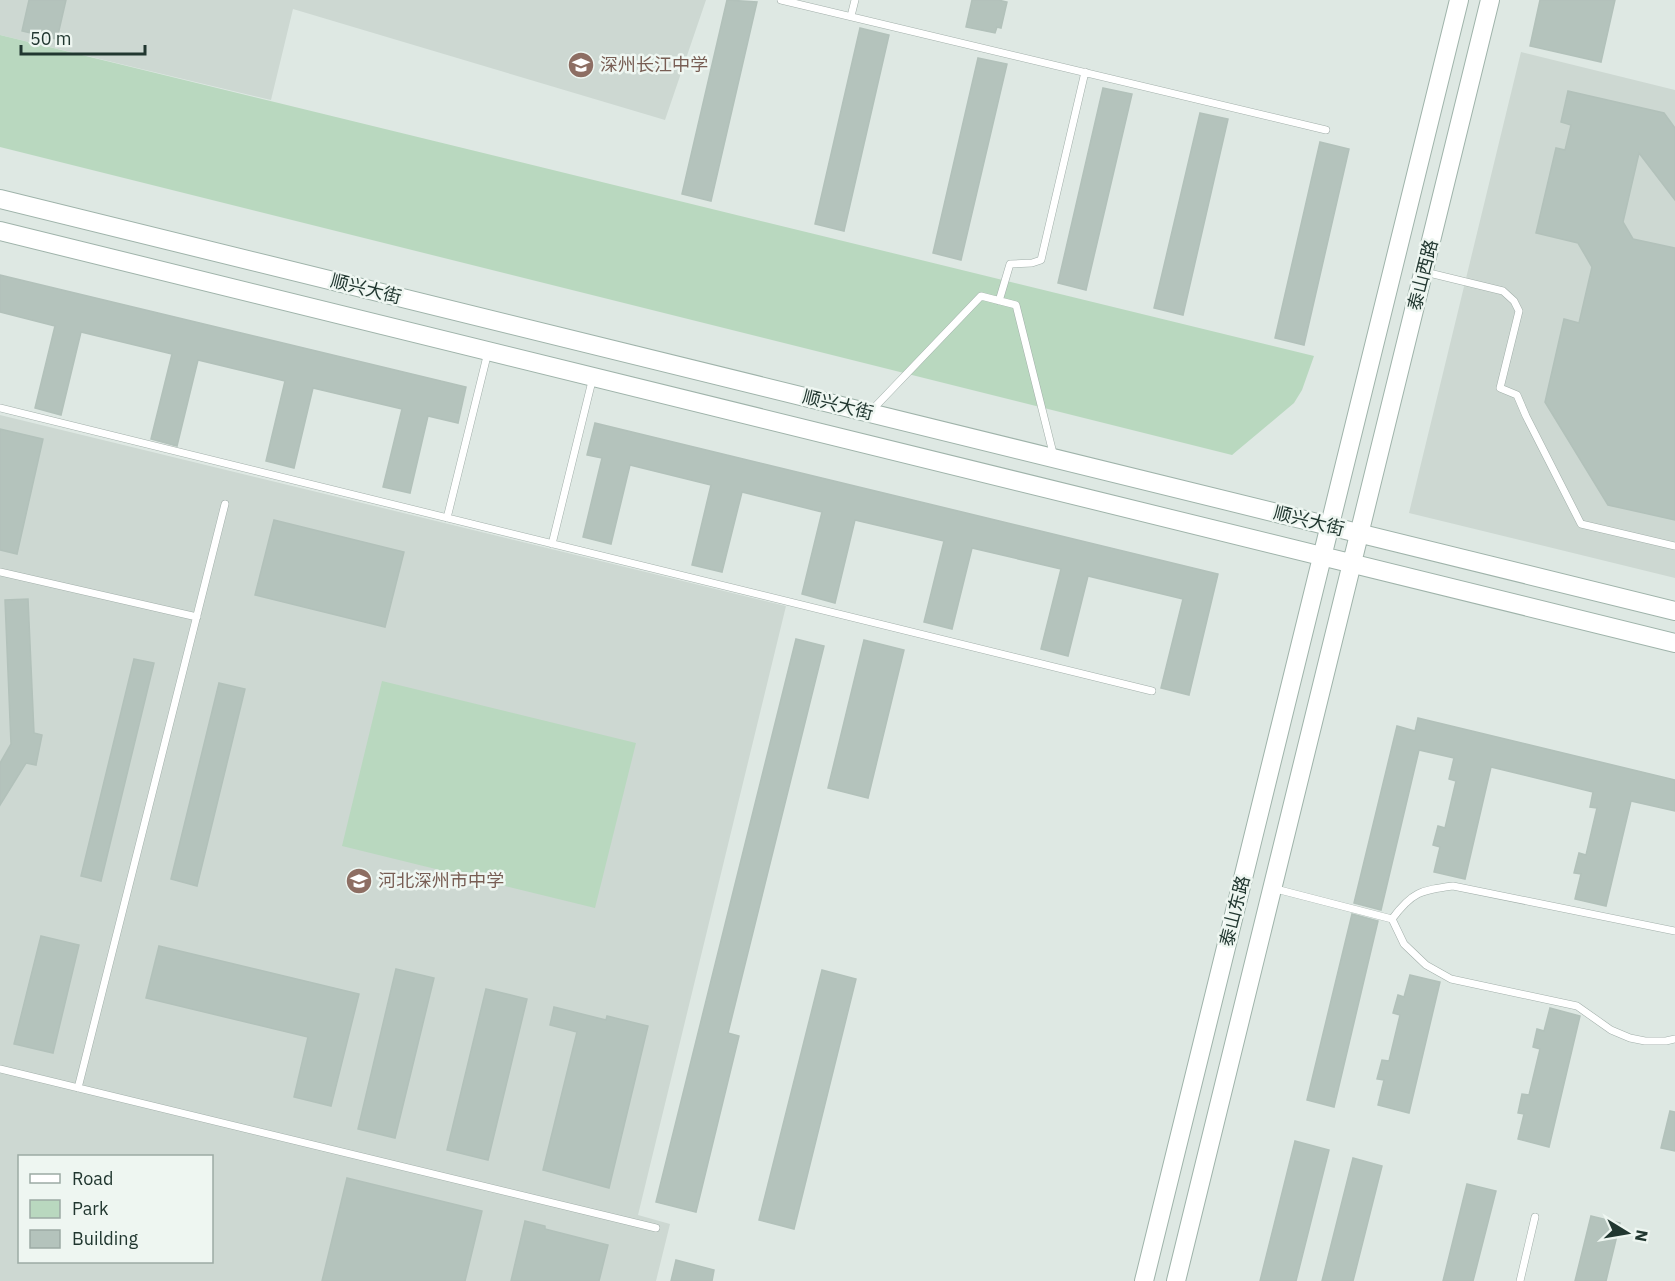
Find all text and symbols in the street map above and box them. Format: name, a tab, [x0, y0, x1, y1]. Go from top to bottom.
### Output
scale bar	[21, 18, 146, 56]
text: 50 m	[30, 27, 72, 50]
school or university icon: 深州长江中学	[566, 50, 596, 80]
place label: 深州长江中学	[600, 53, 708, 76]
street label: 泰山西路	[1403, 237, 1442, 313]
street label: 顺兴大街	[328, 269, 404, 308]
street label: 顺兴大街	[800, 385, 876, 424]
street label: 顺兴大街	[1271, 501, 1347, 540]
school or university icon: 河北深州市中学	[344, 866, 374, 896]
place label: 河北深州市中学	[378, 869, 504, 892]
street label: 泰山东路	[1215, 873, 1254, 949]
legend	[18, 1155, 213, 1263]
text: Road	[72, 1167, 113, 1190]
text: Park	[72, 1197, 109, 1220]
north arrow	[1597, 1203, 1657, 1263]
text: Building	[72, 1227, 139, 1250]
text: N	[1631, 1228, 1653, 1243]

